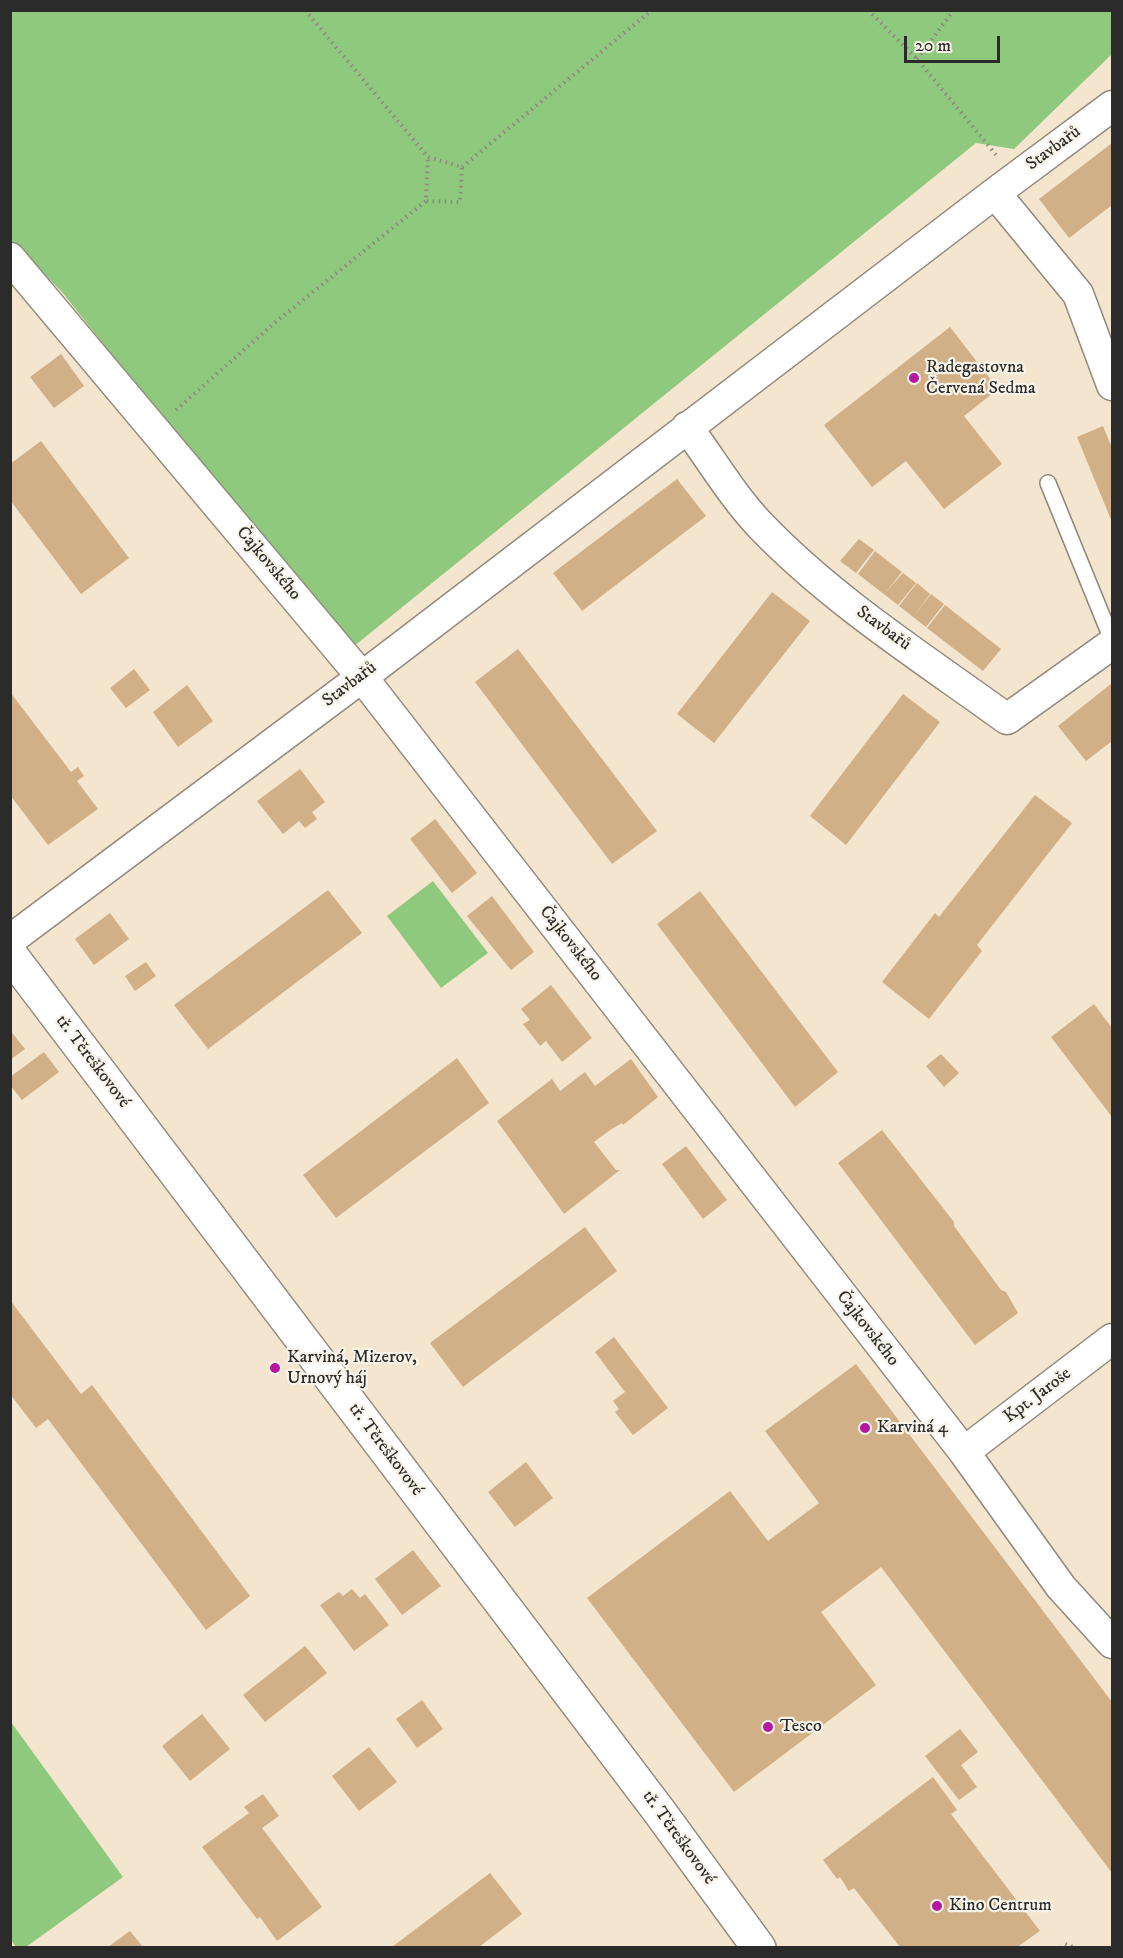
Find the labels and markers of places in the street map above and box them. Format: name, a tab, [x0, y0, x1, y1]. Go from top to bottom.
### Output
place label: Radegastovna Červená Sedma	[926, 357, 1036, 400]
marker: Radegastovna Červená Sedma	[907, 371, 921, 385]
place label: Karviná, Mizerov, Urnový háj	[287, 1347, 417, 1390]
marker: Karviná, Mizerov, Urnový háj	[268, 1361, 282, 1375]
place label: Karviná 4	[877, 1417, 948, 1439]
marker: Karviná 4	[858, 1421, 872, 1435]
place label: Tesco	[780, 1716, 822, 1738]
marker: Tesco	[761, 1720, 775, 1734]
place label: Kino Centrum	[949, 1895, 1052, 1917]
marker: Kino Centrum	[930, 1899, 944, 1913]

